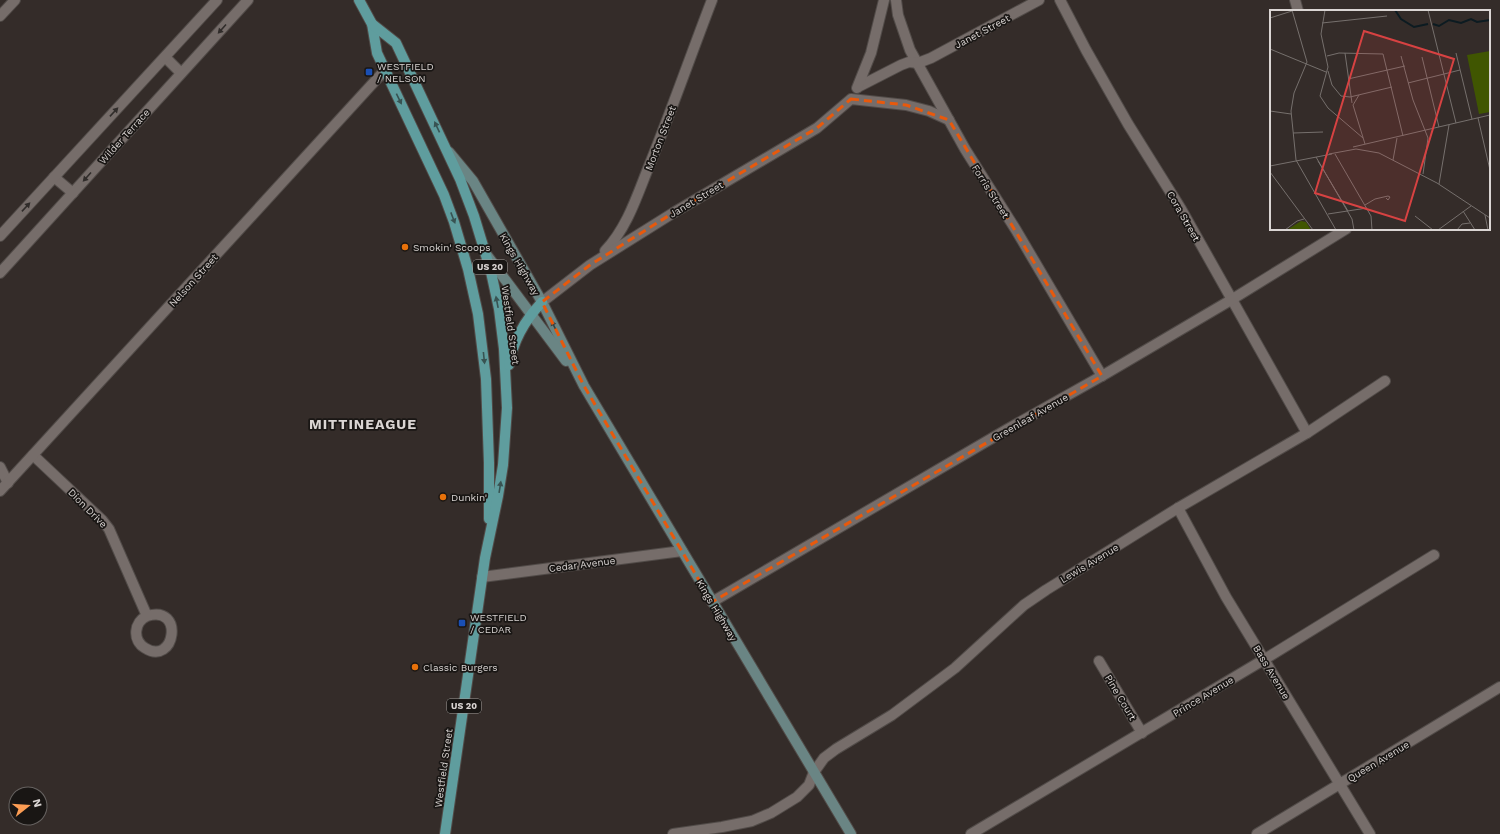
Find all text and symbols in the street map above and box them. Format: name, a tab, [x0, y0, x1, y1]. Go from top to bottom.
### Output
inset map	[1270, 10, 1490, 230]
street label: Janet Street	[953, 12, 1012, 51]
one-way arrow	[217, 24, 226, 34]
place label: WESTFIELD / NELSON	[377, 61, 434, 84]
marker: WESTFIELD / NELSON	[364, 67, 374, 77]
one-way arrow	[396, 94, 403, 105]
street label: Morton Street	[643, 104, 678, 172]
street label: Wilder Terrace	[97, 106, 152, 166]
one-way arrow	[110, 107, 119, 117]
one-way arrow	[434, 121, 440, 133]
street label: Forris Street	[970, 162, 1012, 221]
one-way arrow	[82, 172, 92, 182]
street label: Janet Street	[667, 179, 726, 220]
street label: Cora Street	[1165, 189, 1203, 244]
one-way arrow	[22, 202, 31, 213]
one-way arrow	[450, 212, 456, 224]
street label: Kings Highway	[497, 231, 542, 298]
marker: Smokin' Scoops	[400, 242, 410, 252]
place label: Smokin' Scoops	[413, 242, 490, 253]
street label: Nelson Street	[167, 251, 220, 309]
road number: US 20	[473, 260, 507, 274]
street label: Westfield Street	[500, 285, 522, 366]
one-way arrow	[494, 296, 500, 308]
one-way arrow	[551, 321, 557, 332]
one-way arrow	[480, 352, 487, 364]
street label: Greenleaf Avenue	[991, 391, 1070, 444]
district label: MITTINEAGUE	[309, 416, 417, 432]
one-way arrow	[497, 481, 503, 493]
street label: Dion Drive	[66, 487, 109, 530]
marker: Dunkin'	[438, 492, 448, 502]
place label: Dunkin'	[451, 492, 487, 503]
street label: Lewis Avenue	[1058, 542, 1121, 585]
street label: Cedar Avenue	[548, 555, 616, 574]
street label: Kings Highway	[694, 578, 740, 644]
place label: WESTFIELD / CEDAR	[470, 612, 527, 635]
marker: WESTFIELD / CEDAR	[457, 618, 467, 628]
street label: Bass Avenue	[1251, 643, 1292, 701]
marker: Classic Burgers	[410, 662, 420, 672]
place label: Classic Burgers	[423, 662, 498, 673]
street label: Pine Court	[1103, 673, 1139, 723]
street label: Prince Avenue	[1171, 674, 1236, 719]
road number: US 20	[447, 699, 481, 713]
street label: Westfield Street	[433, 727, 455, 808]
street label: Queen Avenue	[1346, 739, 1411, 784]
north arrow	[8, 786, 48, 826]
text: N	[30, 797, 44, 809]

